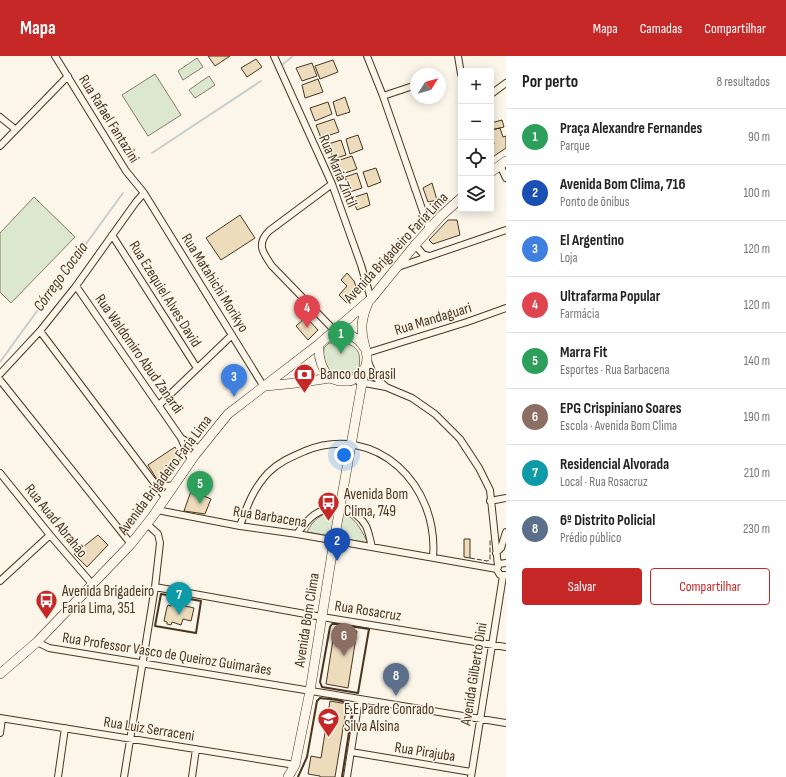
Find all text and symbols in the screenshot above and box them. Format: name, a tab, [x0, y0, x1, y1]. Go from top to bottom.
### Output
text: Mapa	[20, 17, 56, 40]
text: Mapa	[593, 20, 618, 37]
text: Camadas	[640, 20, 682, 37]
text: Compartilhar	[704, 20, 766, 37]
north arrow	[410, 68, 446, 104]
map controls	[458, 68, 494, 212]
button: +	[458, 68, 494, 104]
street label: Rua Rafael Fantazini	[74, 71, 144, 167]
text: Por perto	[522, 72, 578, 92]
text: 8 resultados	[717, 74, 770, 90]
button: −	[458, 104, 494, 140]
text: Praça Alexandre Fernandes	[560, 119, 702, 138]
text: 1	[532, 129, 538, 145]
text: 90 m	[748, 129, 770, 145]
street label: Rua Maria Zintil	[314, 132, 362, 210]
text: Parque	[560, 138, 590, 154]
button: locate	[458, 140, 494, 176]
text: Avenida Bom Clima, 716	[560, 175, 686, 194]
button: layers	[458, 176, 494, 212]
text: 2	[532, 185, 538, 201]
text: 100 m	[743, 185, 770, 201]
street label: Avenida Brigadeiro Faria Lima	[339, 188, 452, 308]
text: Ponto de ônibus	[560, 194, 629, 210]
street label: Rua Matahichi Morikyo	[177, 230, 253, 336]
text: El Argentino	[560, 231, 624, 250]
street label: Rua Ezequiel Alves David	[125, 237, 205, 351]
water label: Córrego Cocaia	[30, 238, 93, 315]
text: 3	[532, 241, 538, 257]
text: 120 m	[744, 241, 770, 257]
text: Loja	[560, 250, 577, 266]
text: Ultrafarma Popular	[560, 287, 660, 306]
street label: Rua Waldomiro Abud Zanardi	[91, 290, 188, 418]
pin: 4	[294, 295, 320, 328]
text: 4	[532, 297, 538, 313]
text: 120 m	[744, 297, 770, 313]
street label: Rua Mandaguari	[392, 298, 474, 340]
text: Farmácia	[560, 306, 599, 322]
pin: 1	[328, 321, 354, 354]
text: Marra Fit	[560, 343, 607, 362]
text: 5	[532, 353, 538, 369]
text: 140 m	[744, 353, 770, 369]
bank icon: Banco do Brasil	[292, 361, 318, 394]
text: Esportes · Rua Barbacena	[560, 362, 670, 378]
pin: 3	[221, 364, 247, 397]
place label: Banco do Brasil	[320, 365, 396, 384]
text: EPG Crispiniano Soares	[560, 399, 682, 418]
text: 6	[532, 409, 538, 425]
text: 190 m	[743, 409, 770, 425]
street label: Avenida Brigadeiro Faria Lima	[113, 411, 216, 539]
text: Escola · Avenida Bom Clima	[560, 418, 677, 434]
your location	[334, 445, 354, 465]
text: Residencial Alvorada	[560, 455, 669, 474]
text: 7	[532, 465, 538, 481]
text: 210 m	[744, 465, 770, 481]
pin: 5	[187, 471, 213, 504]
text: Local · Rua Rosacruz	[560, 474, 648, 490]
street label: Rua Auad Abrahão	[20, 480, 92, 562]
place label: Avenida Bom Clima, 749	[343, 485, 408, 521]
bus stop icon: Avenida Bom Clima, 749	[315, 490, 341, 523]
street label: Rua Barbacena	[232, 502, 308, 532]
text: 6º Distrito Policial	[560, 511, 655, 530]
text: 8	[532, 521, 538, 537]
text: 230 m	[743, 521, 770, 537]
pin: 2	[324, 528, 350, 561]
text: Prédio público	[560, 530, 621, 546]
button: Salvar	[522, 568, 642, 605]
button: Compartilhar	[650, 568, 770, 605]
street label: Avenida Bom Clima	[290, 571, 324, 669]
place label: Avenida Brigadeiro Faria Lima, 351	[61, 582, 154, 618]
pin: 7	[166, 582, 192, 615]
bus stop icon: Avenida Brigadeiro Faria Lima, 351	[33, 587, 59, 620]
street label: Rua Rosacruz	[333, 596, 403, 626]
street label: Avenida Gilberto Dini	[456, 621, 492, 728]
pin: 6	[331, 623, 357, 656]
street label: Rua Professor Vasco de Queiroz Guimarães	[61, 628, 273, 680]
pin: 8	[383, 663, 409, 696]
place label: E.E Padre Conrado Silva Alsina	[344, 700, 434, 736]
school or university icon: E.E Padre Conrado Silva Alsina	[316, 705, 342, 738]
street label: Rua Luiz Serraceni	[102, 712, 196, 746]
street label: Rua Pirajuba	[393, 738, 457, 766]

